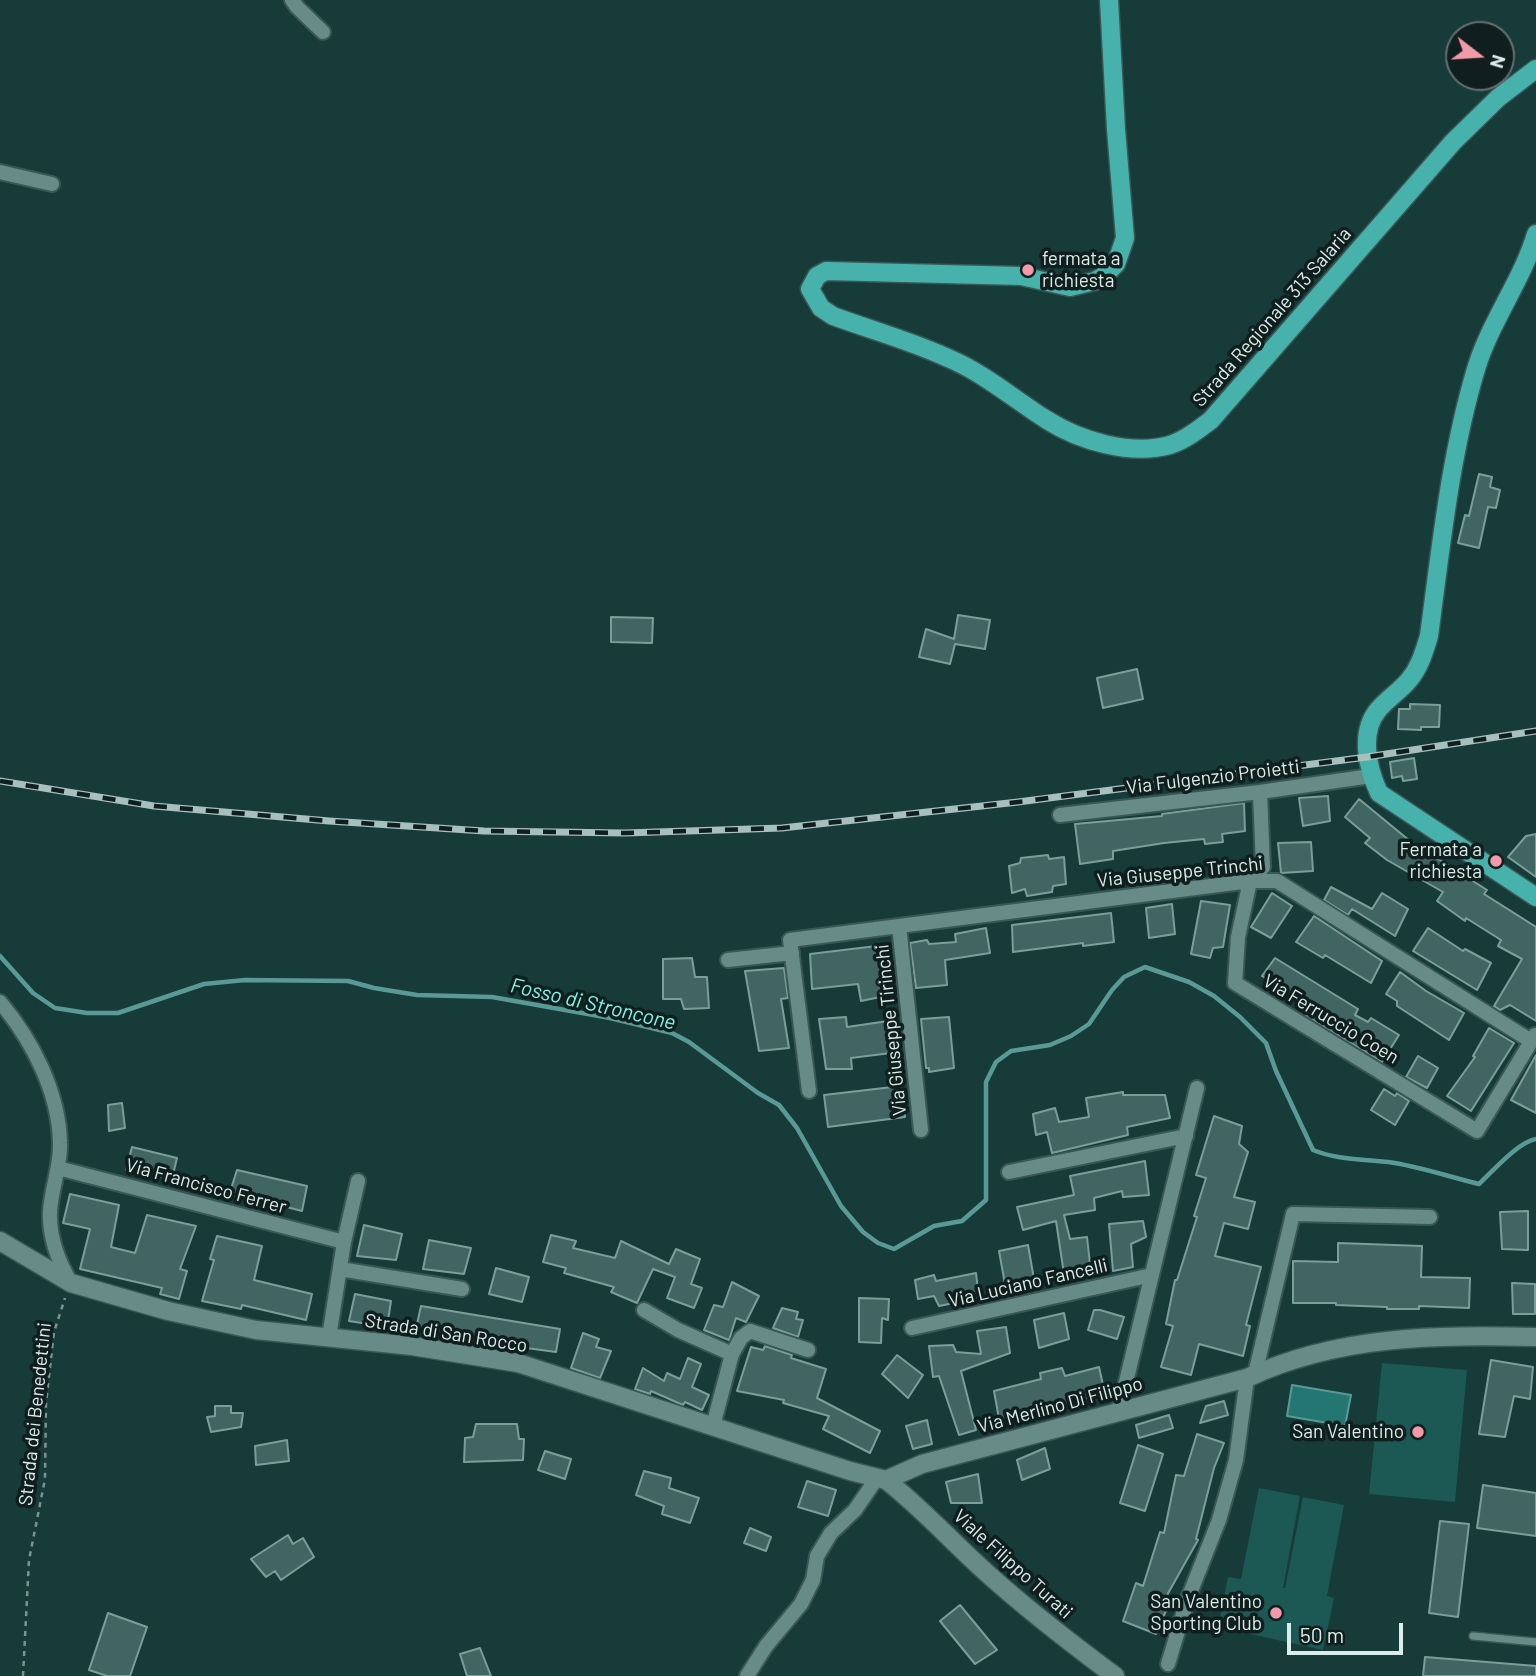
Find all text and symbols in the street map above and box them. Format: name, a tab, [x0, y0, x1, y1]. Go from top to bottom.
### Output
north arrow	[1445, 21, 1515, 91]
text: N	[1486, 52, 1511, 71]
street label: Strada Regionale 313 Salaria	[1188, 223, 1356, 411]
place label: fermata a richiesta	[1042, 248, 1120, 292]
marker: fermata a richiesta	[1020, 262, 1036, 278]
street label: Via Fulgenzio Proietti	[1125, 755, 1301, 799]
place label: Fermata a richiesta	[1399, 839, 1482, 883]
street label: Via Giuseppe Trinchi	[1096, 852, 1264, 892]
marker: Fermata a richiesta	[1488, 853, 1504, 869]
street label: Via Giuseppe Tirinchi	[871, 943, 911, 1117]
street label: Via Ferruccio Coen	[1259, 969, 1403, 1069]
water label: Fosso di Stroncone	[508, 973, 678, 1035]
street label: Via Francisco Ferrer	[123, 1154, 289, 1218]
street label: Via Luciano Fancelli	[946, 1254, 1110, 1312]
street label: Strada di San Rocco	[363, 1309, 529, 1357]
street label: Strada dei Benedettini	[14, 1321, 56, 1507]
street label: Via Merlino Di Filippo	[975, 1372, 1145, 1438]
place label: San Valentino	[1292, 1421, 1404, 1443]
marker: San Valentino	[1410, 1424, 1426, 1440]
street label: Viale Filippo Turati	[949, 1505, 1077, 1623]
place label: San Valentino Sporting Club	[1150, 1591, 1262, 1635]
marker: San Valentino Sporting Club	[1268, 1605, 1284, 1621]
scale bar	[1291, 1610, 1406, 1654]
text: 50 m	[1300, 1622, 1344, 1647]

